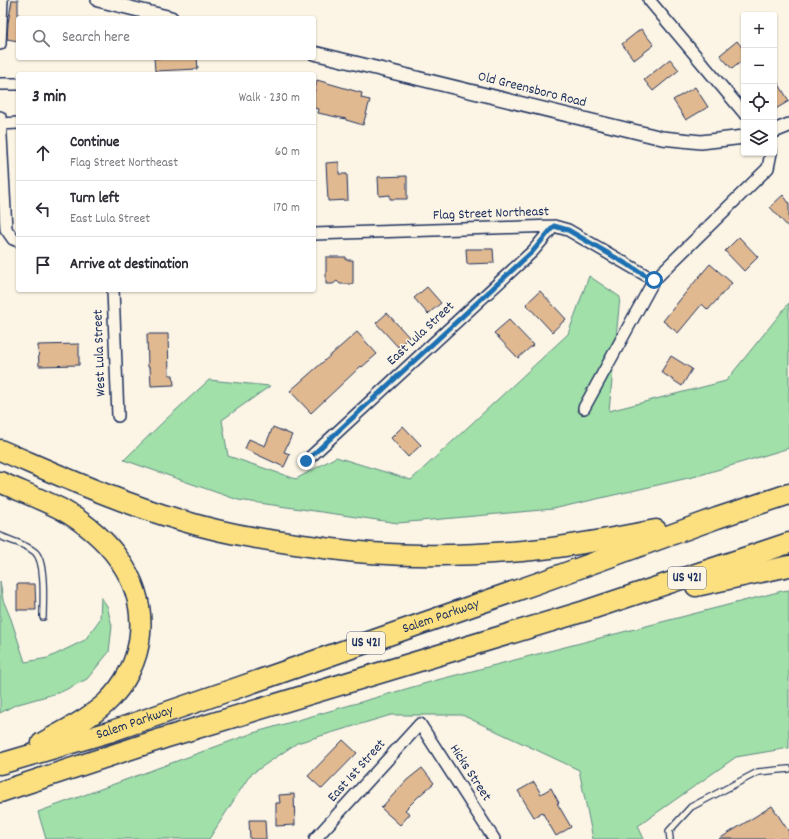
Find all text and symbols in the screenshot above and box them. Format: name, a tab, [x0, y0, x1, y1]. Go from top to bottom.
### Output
map controls	[741, 12, 777, 156]
button: +	[741, 12, 777, 48]
search box	[16, 16, 316, 60]
icon: search	[30, 27, 52, 49]
text: Search here	[62, 27, 130, 49]
button: −	[741, 48, 777, 84]
street label: Old Greensboro Road	[476, 67, 588, 113]
button: locate	[741, 84, 777, 120]
text: 3 min	[32, 86, 66, 110]
text: Walk · 230 m	[239, 89, 300, 108]
button: layers	[741, 120, 777, 156]
text: Continue	[70, 132, 119, 154]
icon: ahead	[32, 142, 54, 164]
text: 60 m	[275, 143, 300, 162]
text: Flag Street Northeast	[70, 154, 178, 173]
text: Turn left	[70, 188, 119, 210]
icon: left	[32, 198, 54, 220]
text: 170 m	[273, 199, 300, 218]
street label: Flag Street Northeast	[432, 202, 550, 226]
text: East Lula Street	[70, 210, 150, 229]
icon: arrive	[32, 254, 54, 276]
text: Arrive at destination	[70, 254, 188, 276]
route start	[645, 271, 663, 289]
street label: East Lula Street	[383, 297, 459, 371]
street label: West Lula Street	[88, 309, 112, 397]
route end	[297, 452, 315, 470]
road number: US 421	[668, 567, 706, 589]
street label: Salem Parkway	[400, 594, 483, 639]
road number: US 421	[347, 632, 385, 654]
street label: Salem Parkway	[94, 700, 176, 745]
street label: East 1st Street	[323, 735, 391, 807]
street label: Hicks Street	[444, 741, 496, 805]

